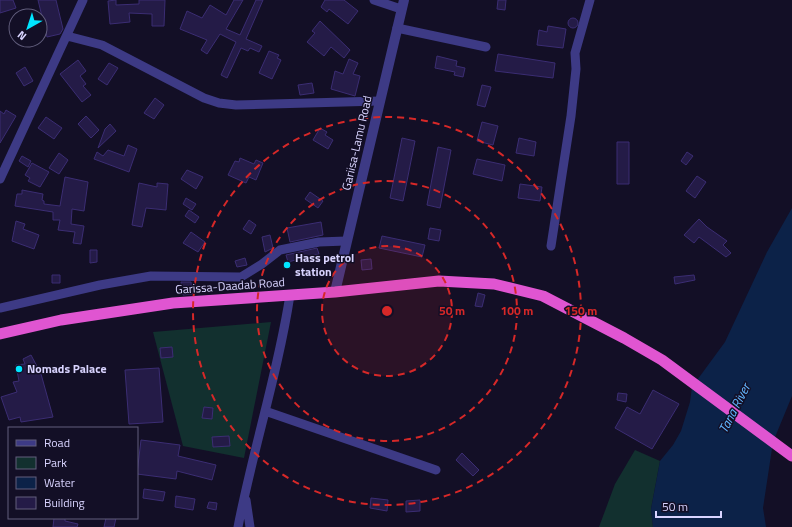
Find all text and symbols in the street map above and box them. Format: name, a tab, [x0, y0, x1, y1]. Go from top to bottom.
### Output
north arrow	[8, 8, 48, 48]
text: N	[14, 27, 30, 44]
street label: Gariisa-Lamu Road	[336, 94, 377, 192]
place label: Hass petrol station	[295, 248, 354, 281]
marker: Hass petrol station	[282, 260, 292, 270]
street label: Garissa-Daadab Road	[175, 272, 285, 299]
text: 50 m	[439, 301, 465, 320]
text: 100 m	[501, 301, 533, 320]
text: 150 m	[565, 301, 597, 320]
centre of rings	[380, 304, 394, 318]
place label: Nomads Palace	[27, 359, 107, 378]
marker: Nomads Palace	[14, 364, 24, 374]
water label: Tana River	[713, 378, 756, 436]
legend	[8, 427, 138, 519]
text: Road	[44, 433, 70, 452]
text: Park	[44, 453, 67, 472]
text: Water	[44, 473, 75, 492]
text: Building	[44, 493, 85, 512]
scale bar	[656, 493, 721, 519]
text: 50 m	[662, 497, 688, 516]

